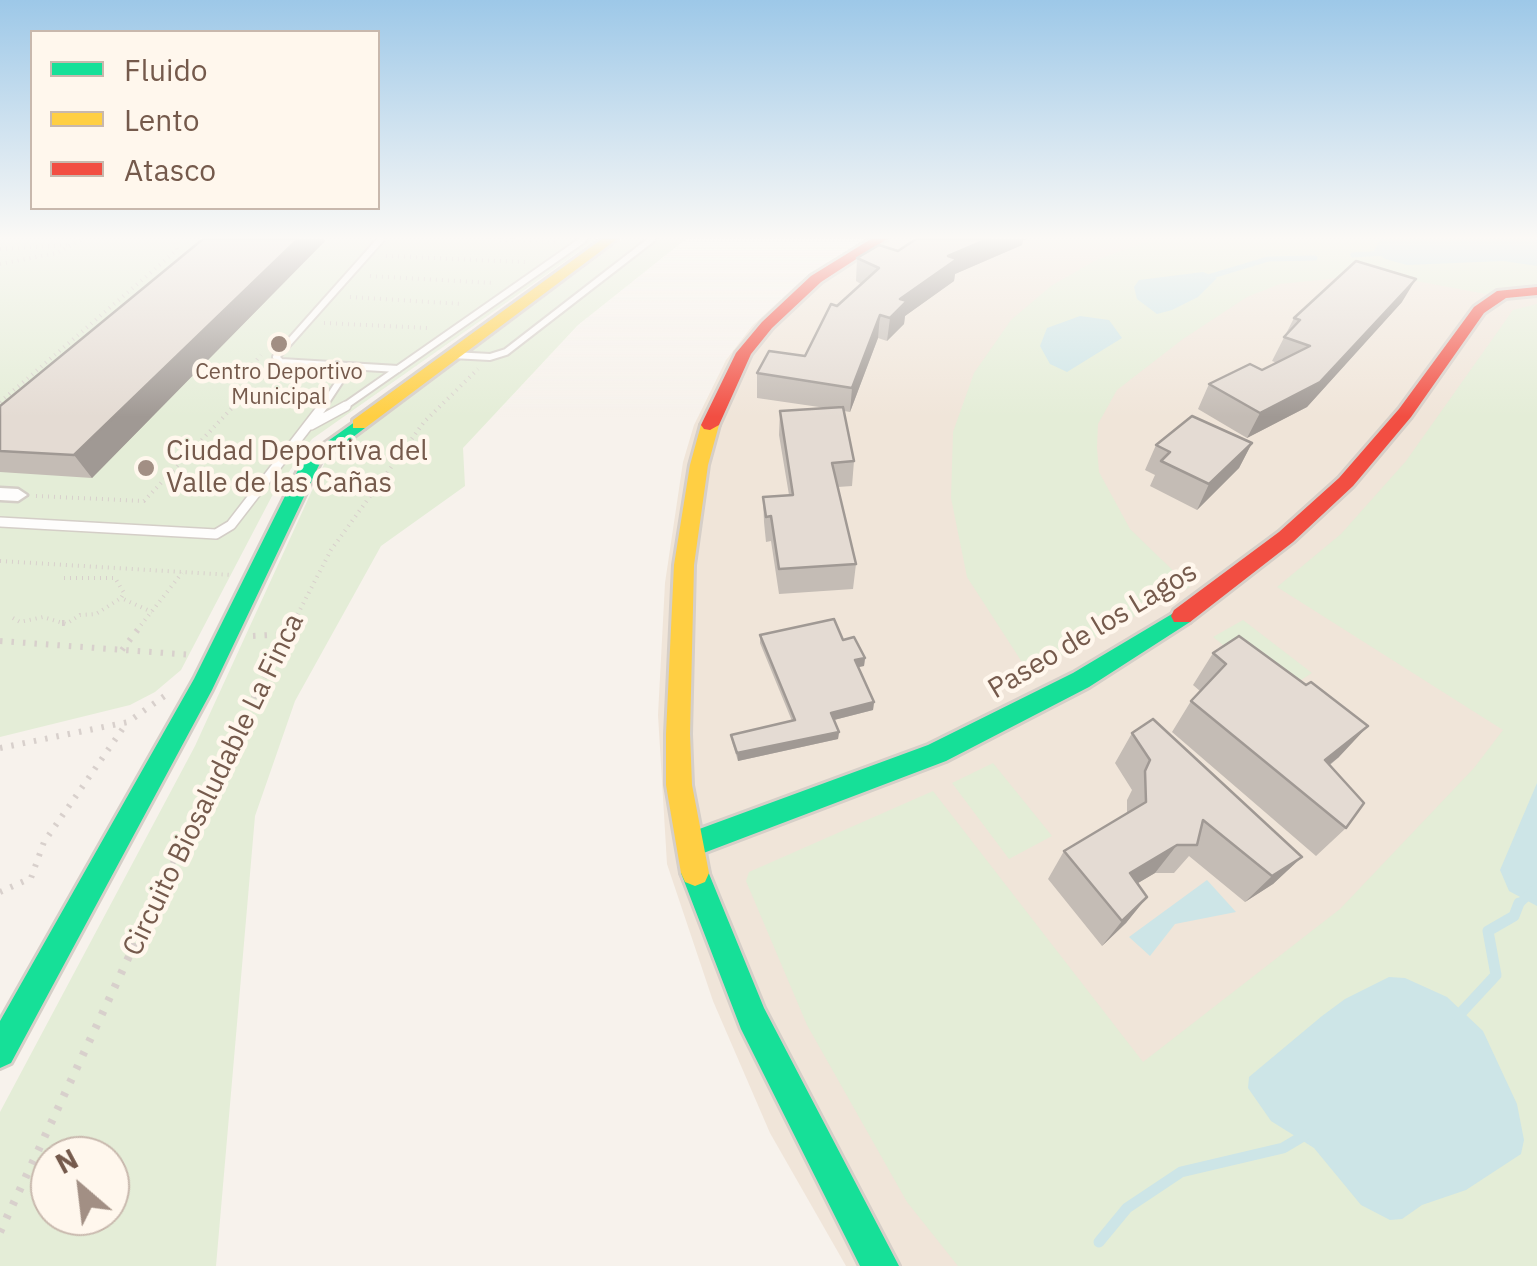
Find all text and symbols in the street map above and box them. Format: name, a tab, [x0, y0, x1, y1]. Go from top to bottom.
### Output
legend	[30, 30, 380, 210]
text: Fluido	[124, 50, 208, 89]
text: Lento	[124, 100, 199, 139]
text: Atasco	[124, 150, 216, 189]
marker: Centro Deportivo Municipal	[268, 333, 290, 355]
place label: Centro Deportivo Municipal	[195, 360, 363, 412]
place label: Ciudad Deportiva del Valle de las Cañas	[166, 435, 428, 501]
marker: Ciudad Deportiva del Valle de las Cañas	[135, 457, 157, 479]
street label: Paseo de los Lagos	[983, 555, 1203, 707]
street label: Circuito Biosaludable La Finca	[116, 608, 312, 962]
north arrow	[30, 1136, 130, 1236]
text: N	[49, 1140, 84, 1182]

